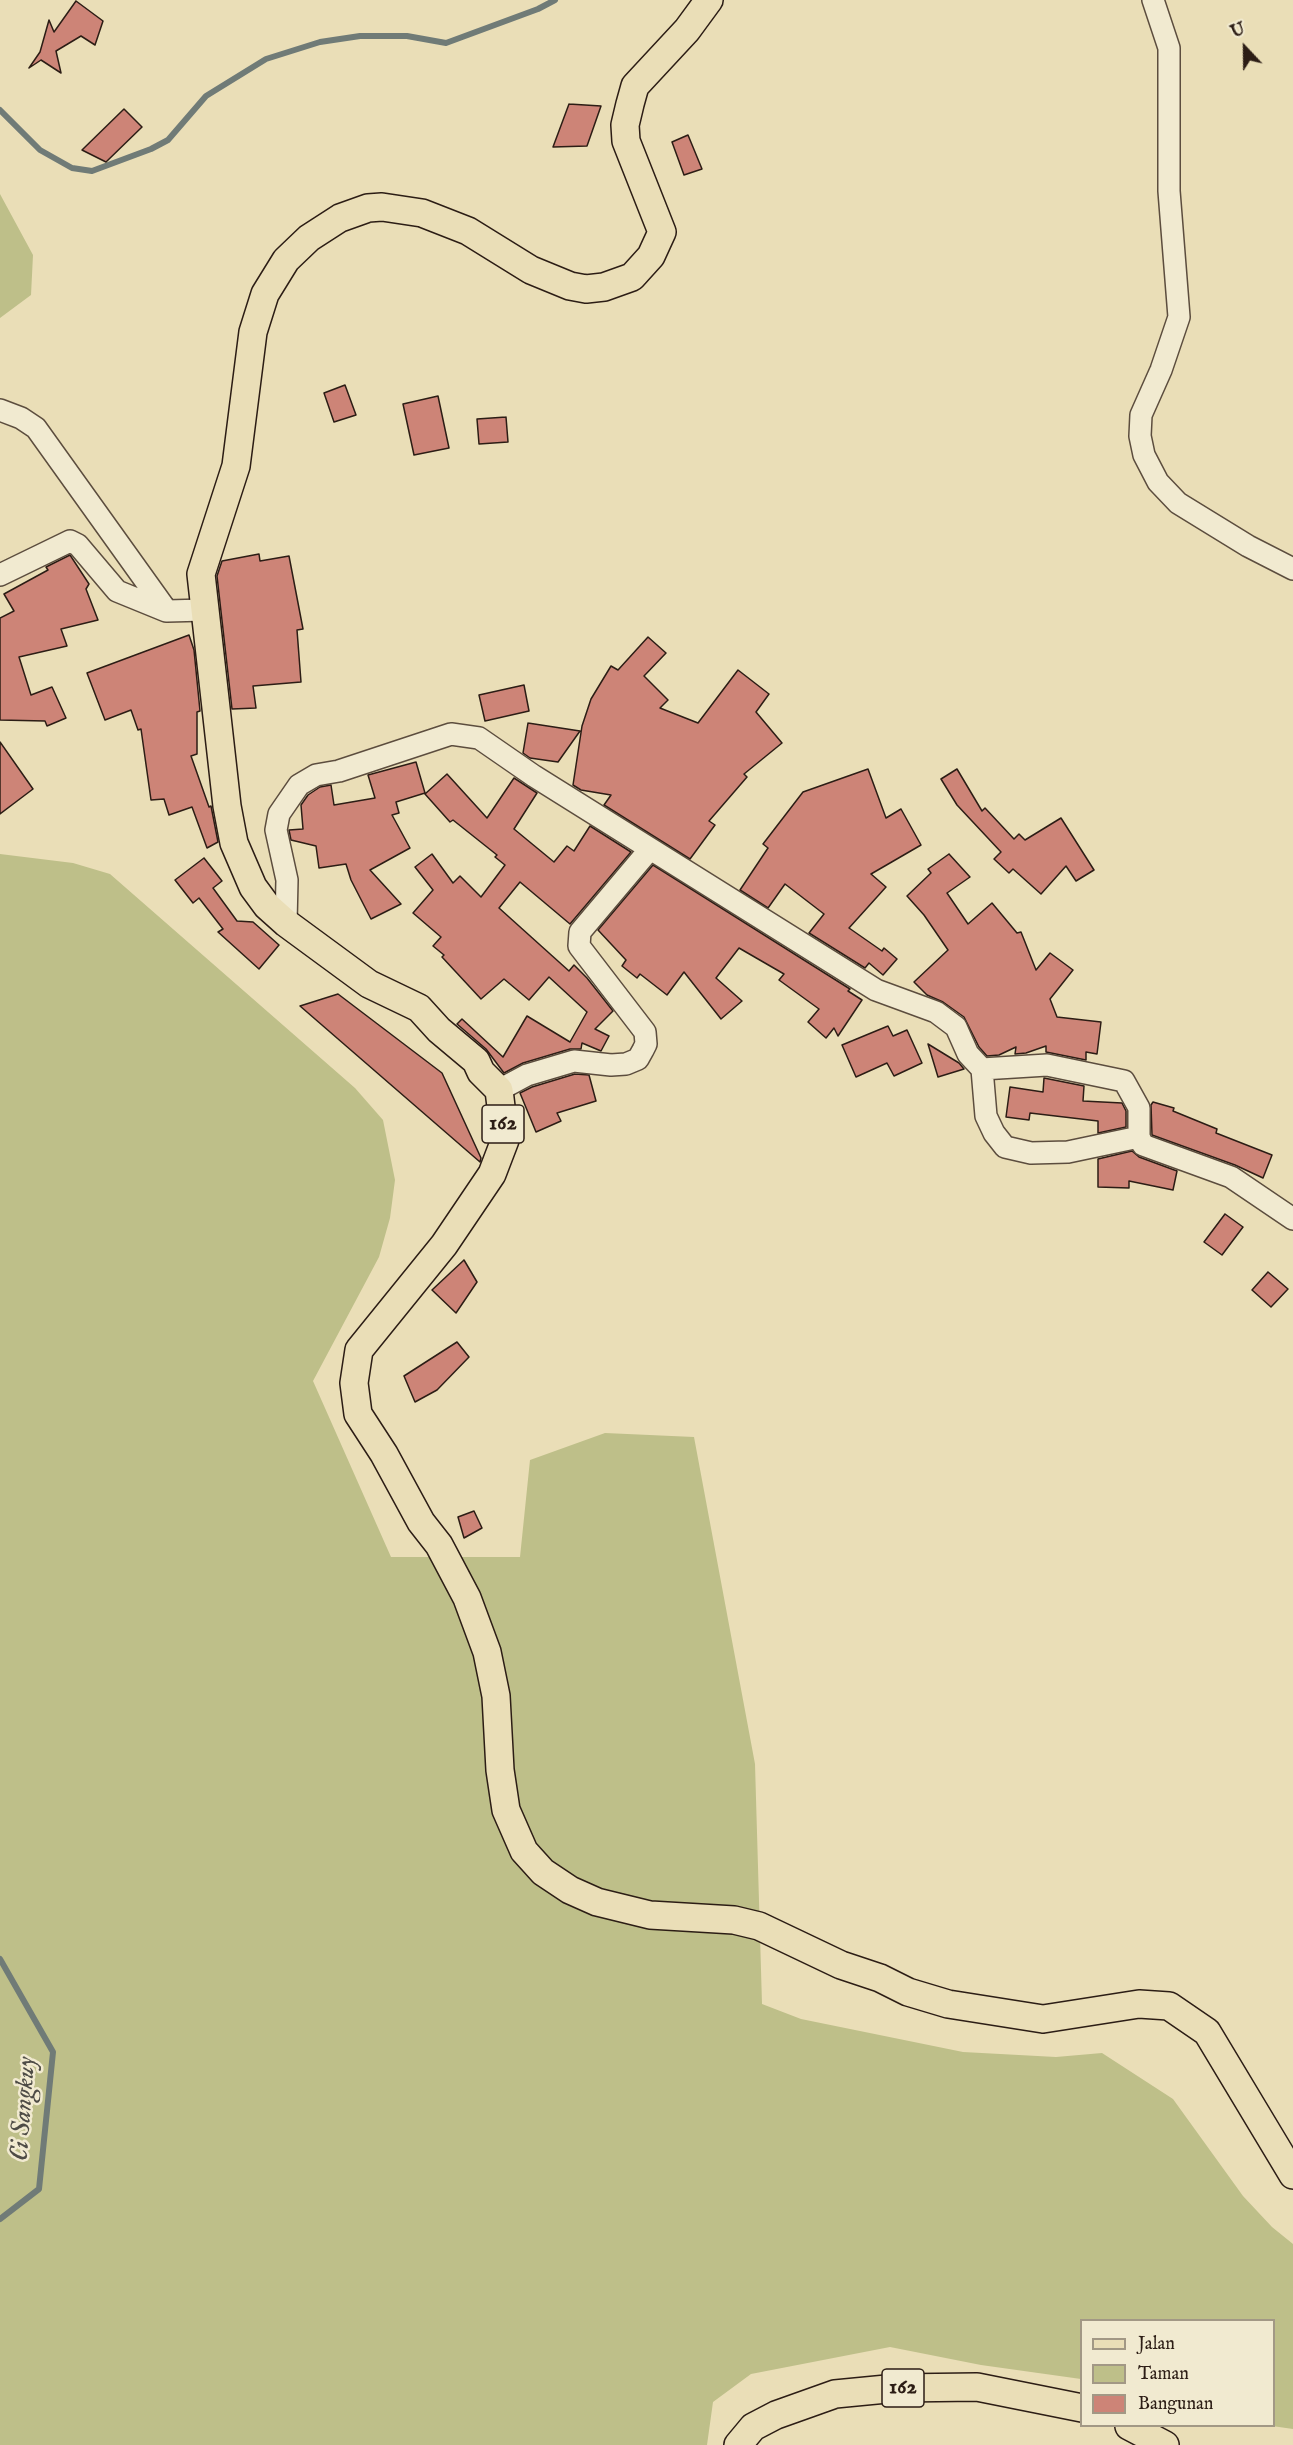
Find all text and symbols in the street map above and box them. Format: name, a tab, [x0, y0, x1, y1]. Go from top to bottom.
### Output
north arrow	[1215, 18, 1275, 78]
text: U	[1228, 20, 1248, 43]
road number: 162	[482, 1105, 524, 1143]
water label: Ci Sangkuy	[6, 2056, 44, 2162]
legend	[1080, 2319, 1275, 2427]
text: Jalan	[1138, 2333, 1175, 2356]
text: Taman	[1138, 2363, 1189, 2386]
road number: 162	[882, 2369, 924, 2407]
text: Bangunan	[1138, 2393, 1213, 2416]

